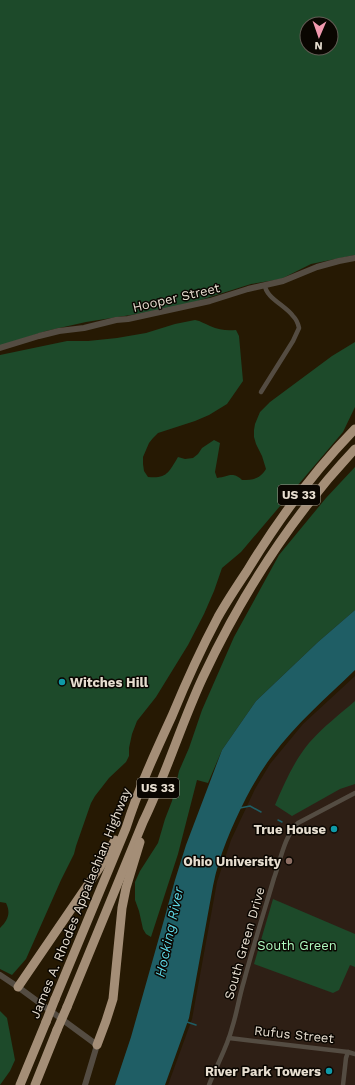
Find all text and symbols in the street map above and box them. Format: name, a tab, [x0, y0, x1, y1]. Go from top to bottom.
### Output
north arrow	[299, 16, 339, 56]
text: N	[314, 39, 323, 52]
street label: Hooper Street	[131, 280, 222, 315]
road number: US 33	[278, 485, 320, 505]
place label: Witches Hill	[70, 675, 149, 690]
marker: Witches Hill	[57, 677, 67, 687]
road number: US 33	[137, 778, 179, 798]
street label: James A. Rhodes Appalachian Highway	[27, 786, 134, 1021]
place label: True House	[254, 822, 326, 837]
marker: True House	[329, 824, 339, 834]
place label: Ohio University	[183, 854, 282, 869]
marker: Ohio University	[284, 856, 294, 866]
water label: Hocking River	[152, 885, 186, 979]
street label: South Green Drive	[221, 885, 268, 1001]
park label: South Green	[257, 938, 337, 953]
street label: Rufus Street	[253, 1023, 335, 1046]
place label: River Park Towers	[205, 1064, 321, 1079]
marker: River Park Towers	[324, 1066, 334, 1076]

